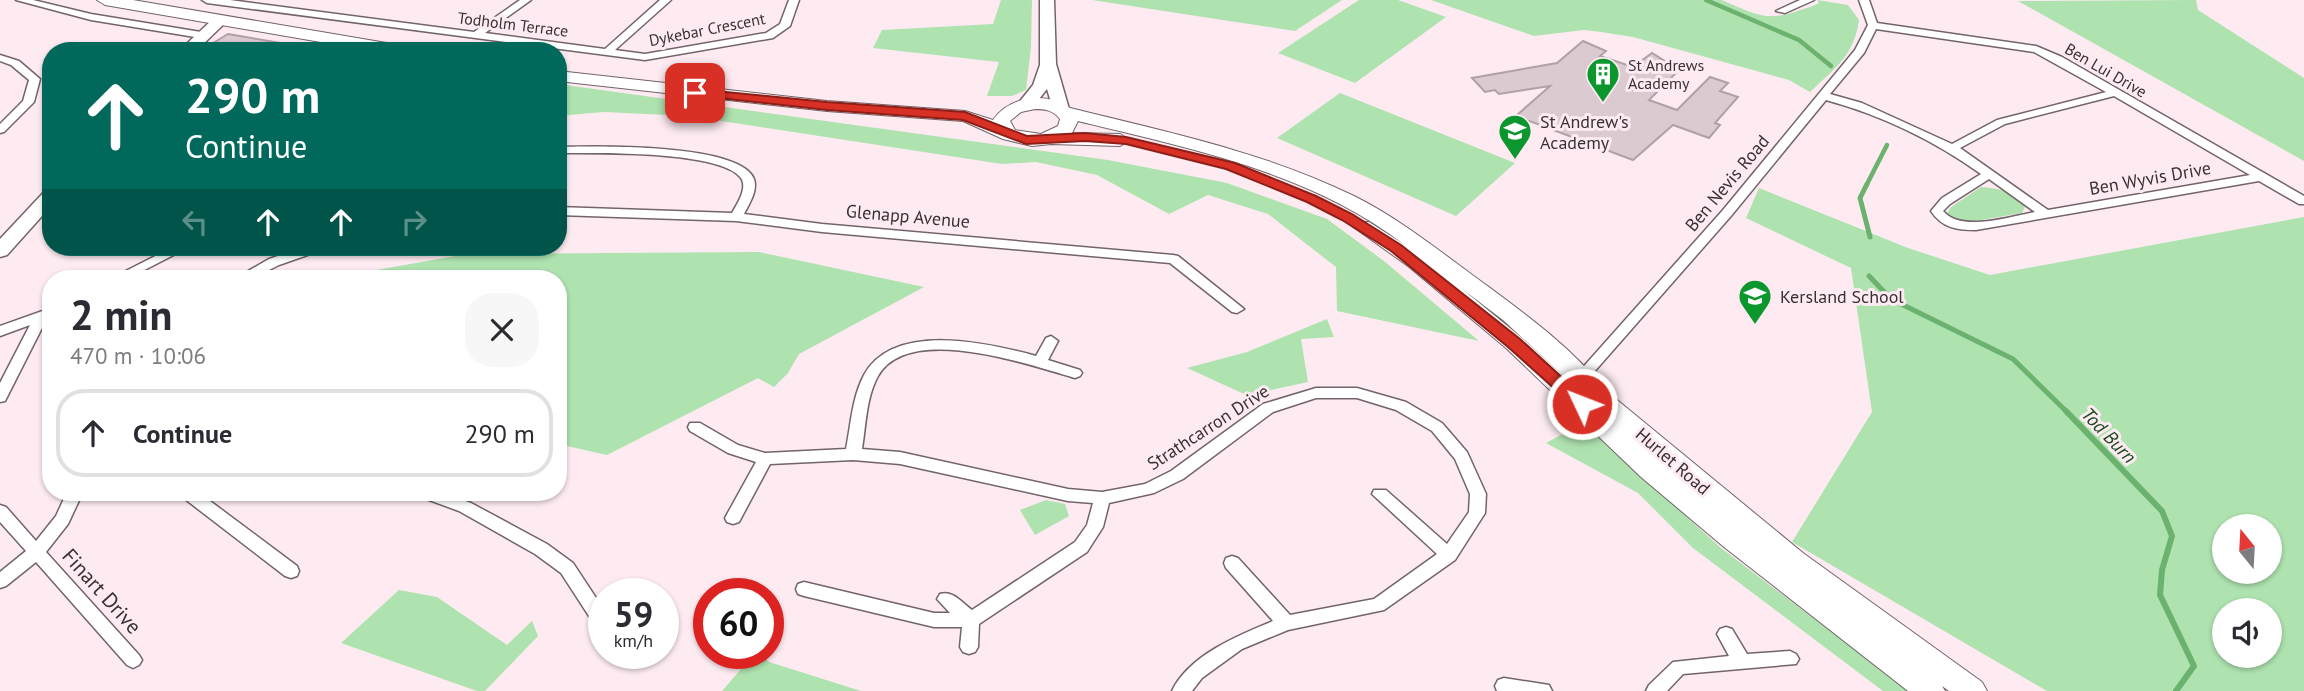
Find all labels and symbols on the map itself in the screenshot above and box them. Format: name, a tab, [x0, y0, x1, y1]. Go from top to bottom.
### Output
street label: Todholm Terrace	[456, 7, 570, 41]
street label: Dykebar Crescent	[647, 8, 767, 50]
street label: Ben Lui Drive	[2061, 38, 2151, 102]
building icon: St Andrews Academy	[1584, 55, 1622, 104]
place label: St Andrews Academy	[1628, 55, 1705, 93]
pin	[665, 63, 725, 123]
place label: St Andrew's Academy	[1540, 110, 1629, 154]
school or university icon: St Andrew's Academy	[1496, 112, 1534, 161]
street label: Ben Nevis Road	[1680, 130, 1774, 236]
street label: Ben Wyvis Drive	[2087, 156, 2213, 200]
street label: Glenapp Avenue	[845, 199, 971, 233]
school or university icon: Kersland School	[1736, 277, 1774, 326]
place label: Kersland School	[1780, 285, 1904, 308]
position arrow	[1545, 367, 1619, 441]
street label: Strathcarron Drive	[1143, 379, 1273, 475]
water label: Tod Burn	[2077, 402, 2142, 468]
street label: Hurlet Road	[1631, 422, 1715, 500]
north arrow	[2212, 514, 2282, 584]
street label: Finart Drive	[57, 543, 147, 639]
speed limit sign: 60	[693, 578, 784, 669]

